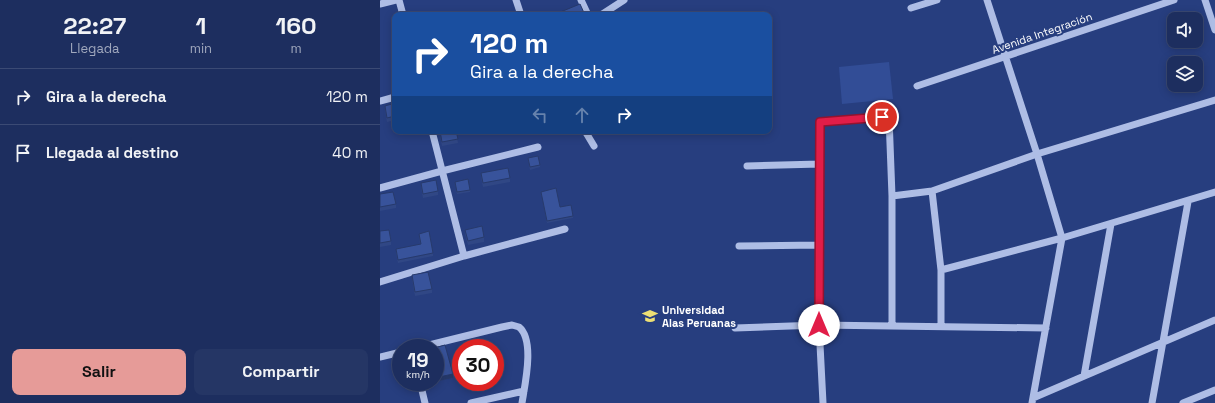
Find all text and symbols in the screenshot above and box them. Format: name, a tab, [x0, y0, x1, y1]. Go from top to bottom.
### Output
street label: Avenida Integración	[990, 9, 1094, 57]
text: 22:27	[63, 10, 126, 41]
text: 1	[195, 10, 206, 41]
text: 160	[275, 10, 317, 41]
map controls	[1167, 12, 1203, 92]
button: sound	[1167, 12, 1203, 48]
text: 120 m	[470, 25, 548, 61]
icon: right	[404, 28, 456, 80]
text: Llegada	[70, 40, 120, 57]
text: min	[190, 40, 212, 57]
text: m	[290, 40, 302, 57]
button: layers	[1167, 56, 1203, 92]
text: Gira a la derecha	[470, 60, 614, 83]
icon: right	[12, 86, 34, 108]
text: Gira a la derecha	[46, 87, 166, 106]
text: 120 m	[326, 87, 368, 106]
pin	[865, 100, 899, 134]
icon: left	[529, 104, 551, 126]
icon: ahead	[571, 104, 593, 126]
icon: right	[613, 104, 635, 126]
icon: arrive	[871, 106, 893, 128]
icon: arrive	[12, 142, 34, 164]
text: Llegada al destino	[46, 143, 179, 162]
text: 40 m	[332, 143, 368, 162]
place label: Universidad Alas Peruanas	[662, 303, 736, 330]
position arrow	[798, 304, 840, 346]
school or university icon: Universidad Alas Peruanas	[641, 307, 659, 325]
speed limit sign: 30	[452, 339, 504, 391]
text: 19	[407, 347, 429, 373]
button: Salir	[12, 349, 186, 395]
button: Compartir	[194, 349, 368, 395]
text: km/h	[406, 368, 430, 381]

